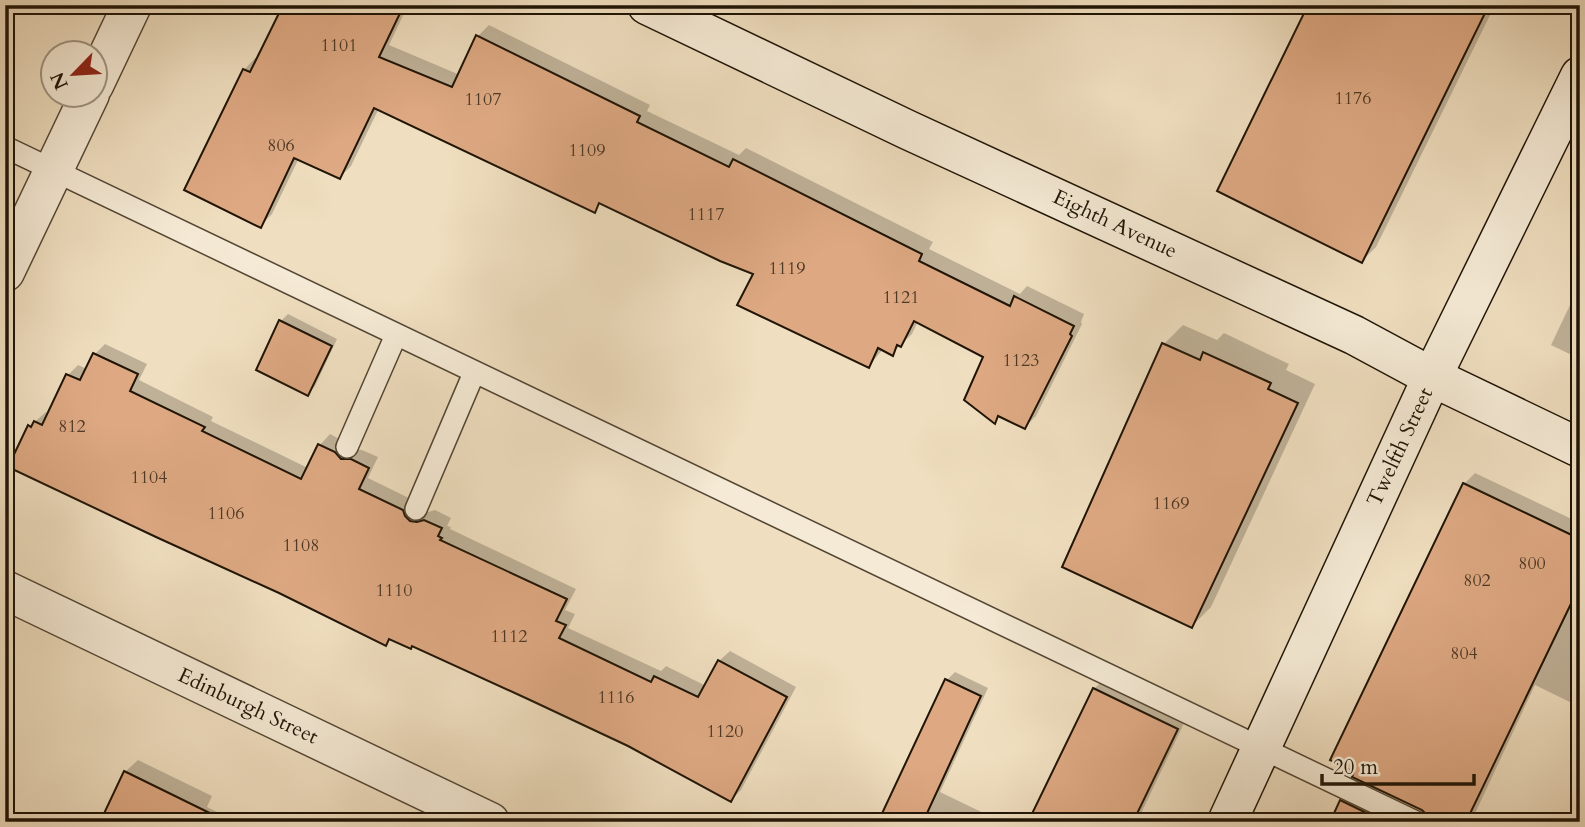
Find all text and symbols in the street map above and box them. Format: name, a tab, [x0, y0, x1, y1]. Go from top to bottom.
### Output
house number: 1101	[321, 33, 357, 58]
north arrow	[38, 38, 108, 108]
text: N	[44, 67, 75, 94]
house number: 1176	[1335, 86, 1371, 111]
house number: 1107	[465, 87, 501, 112]
house number: 806	[267, 133, 295, 158]
house number: 1109	[569, 138, 605, 163]
street label: Eighth Avenue	[1048, 183, 1182, 265]
house number: 1117	[688, 202, 724, 227]
house number: 1119	[769, 256, 805, 281]
house number: 1121	[883, 285, 919, 310]
house number: 1123	[1003, 348, 1039, 373]
street label: Twelfth Street	[1360, 383, 1440, 511]
house number: 812	[58, 414, 86, 439]
house number: 1104	[131, 465, 167, 490]
house number: 1169	[1153, 491, 1189, 516]
house number: 1106	[208, 501, 244, 526]
house number: 1108	[283, 533, 319, 558]
house number: 800	[1518, 551, 1546, 576]
house number: 802	[1463, 568, 1491, 593]
house number: 1110	[376, 578, 412, 603]
house number: 1112	[491, 624, 527, 649]
house number: 804	[1450, 641, 1478, 666]
street label: Edinburgh Street	[173, 661, 323, 751]
house number: 1116	[598, 685, 634, 710]
house number: 1120	[707, 719, 743, 744]
scale bar	[1322, 743, 1475, 787]
text: 20 m	[1333, 753, 1378, 782]

